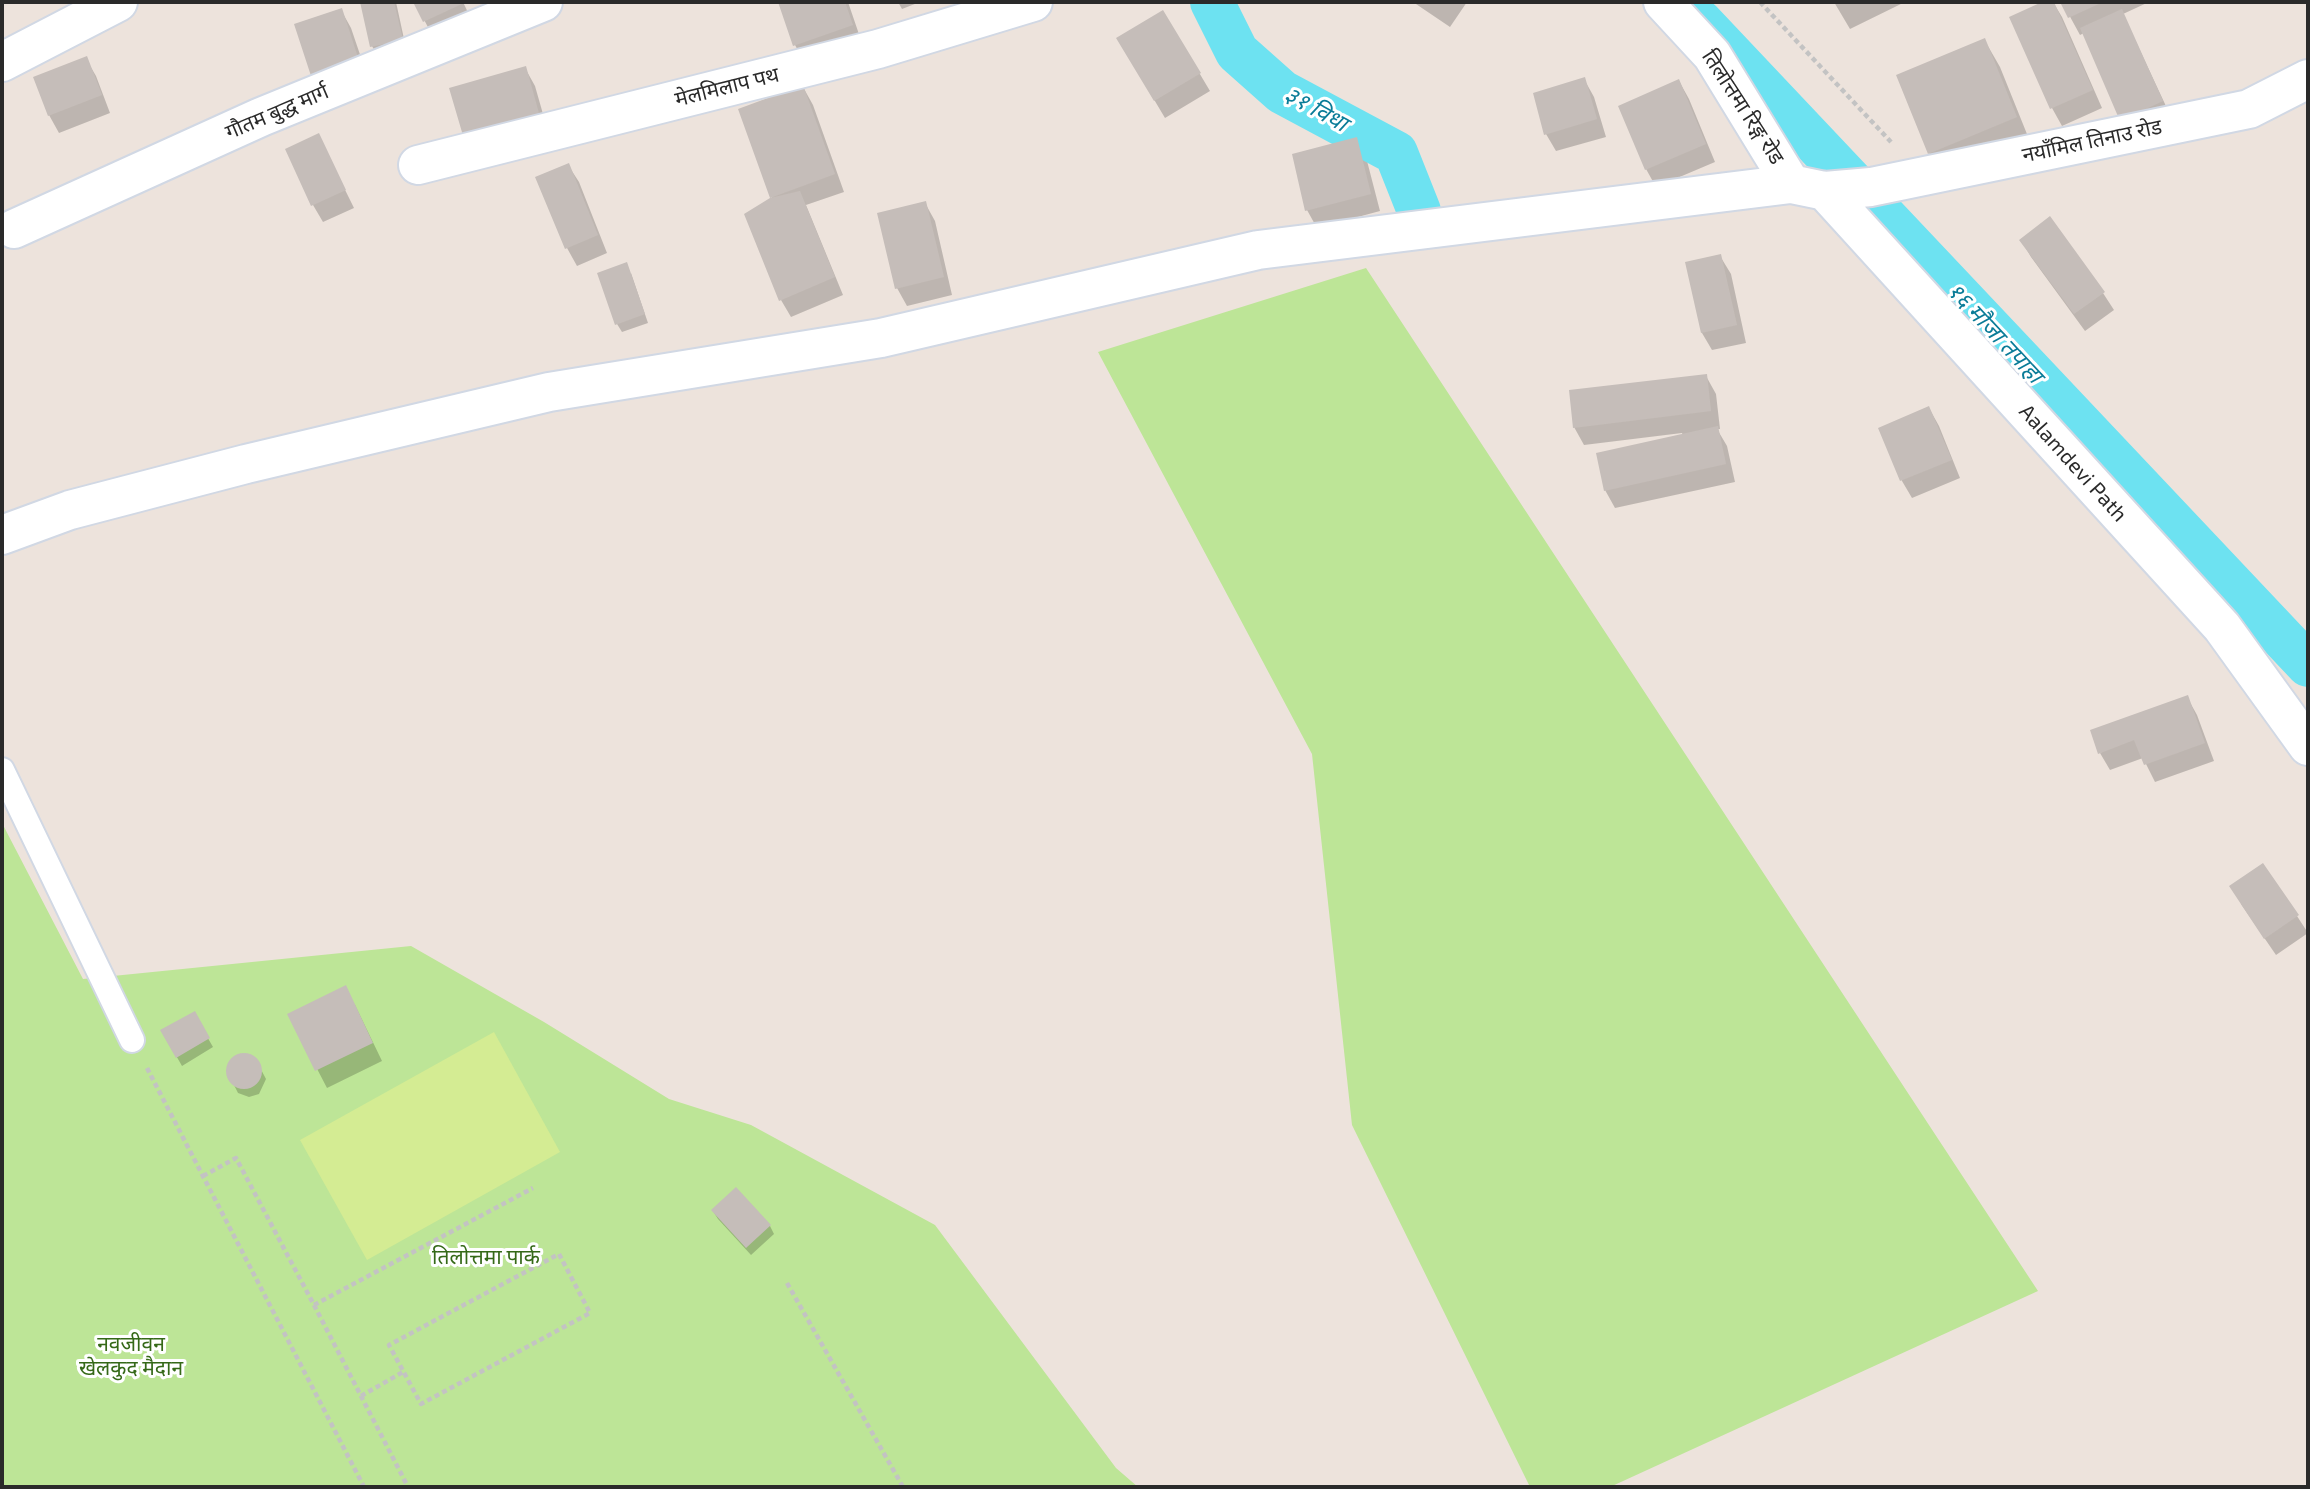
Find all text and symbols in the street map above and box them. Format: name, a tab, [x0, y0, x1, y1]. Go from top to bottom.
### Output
street label: तिलोत्तमा रिङ्ग रोड	[1697, 45, 1789, 169]
street label: मेलमिलाप पथ	[672, 62, 782, 112]
street label: गौतम बुद्ध मार्ग	[222, 79, 332, 145]
water label: ३१ विधा	[1280, 80, 1352, 138]
street label: नयाँमिल तिनाउ रोड	[2020, 114, 2164, 168]
water label: १६ मौजा तपाहा	[1942, 277, 2048, 389]
street label: Aalamdevi Path	[2014, 399, 2132, 527]
park label: तिलोत्तमा पार्क	[432, 1244, 540, 1270]
park label: नवजीवन खेलकुद मैदान	[79, 1331, 183, 1381]

